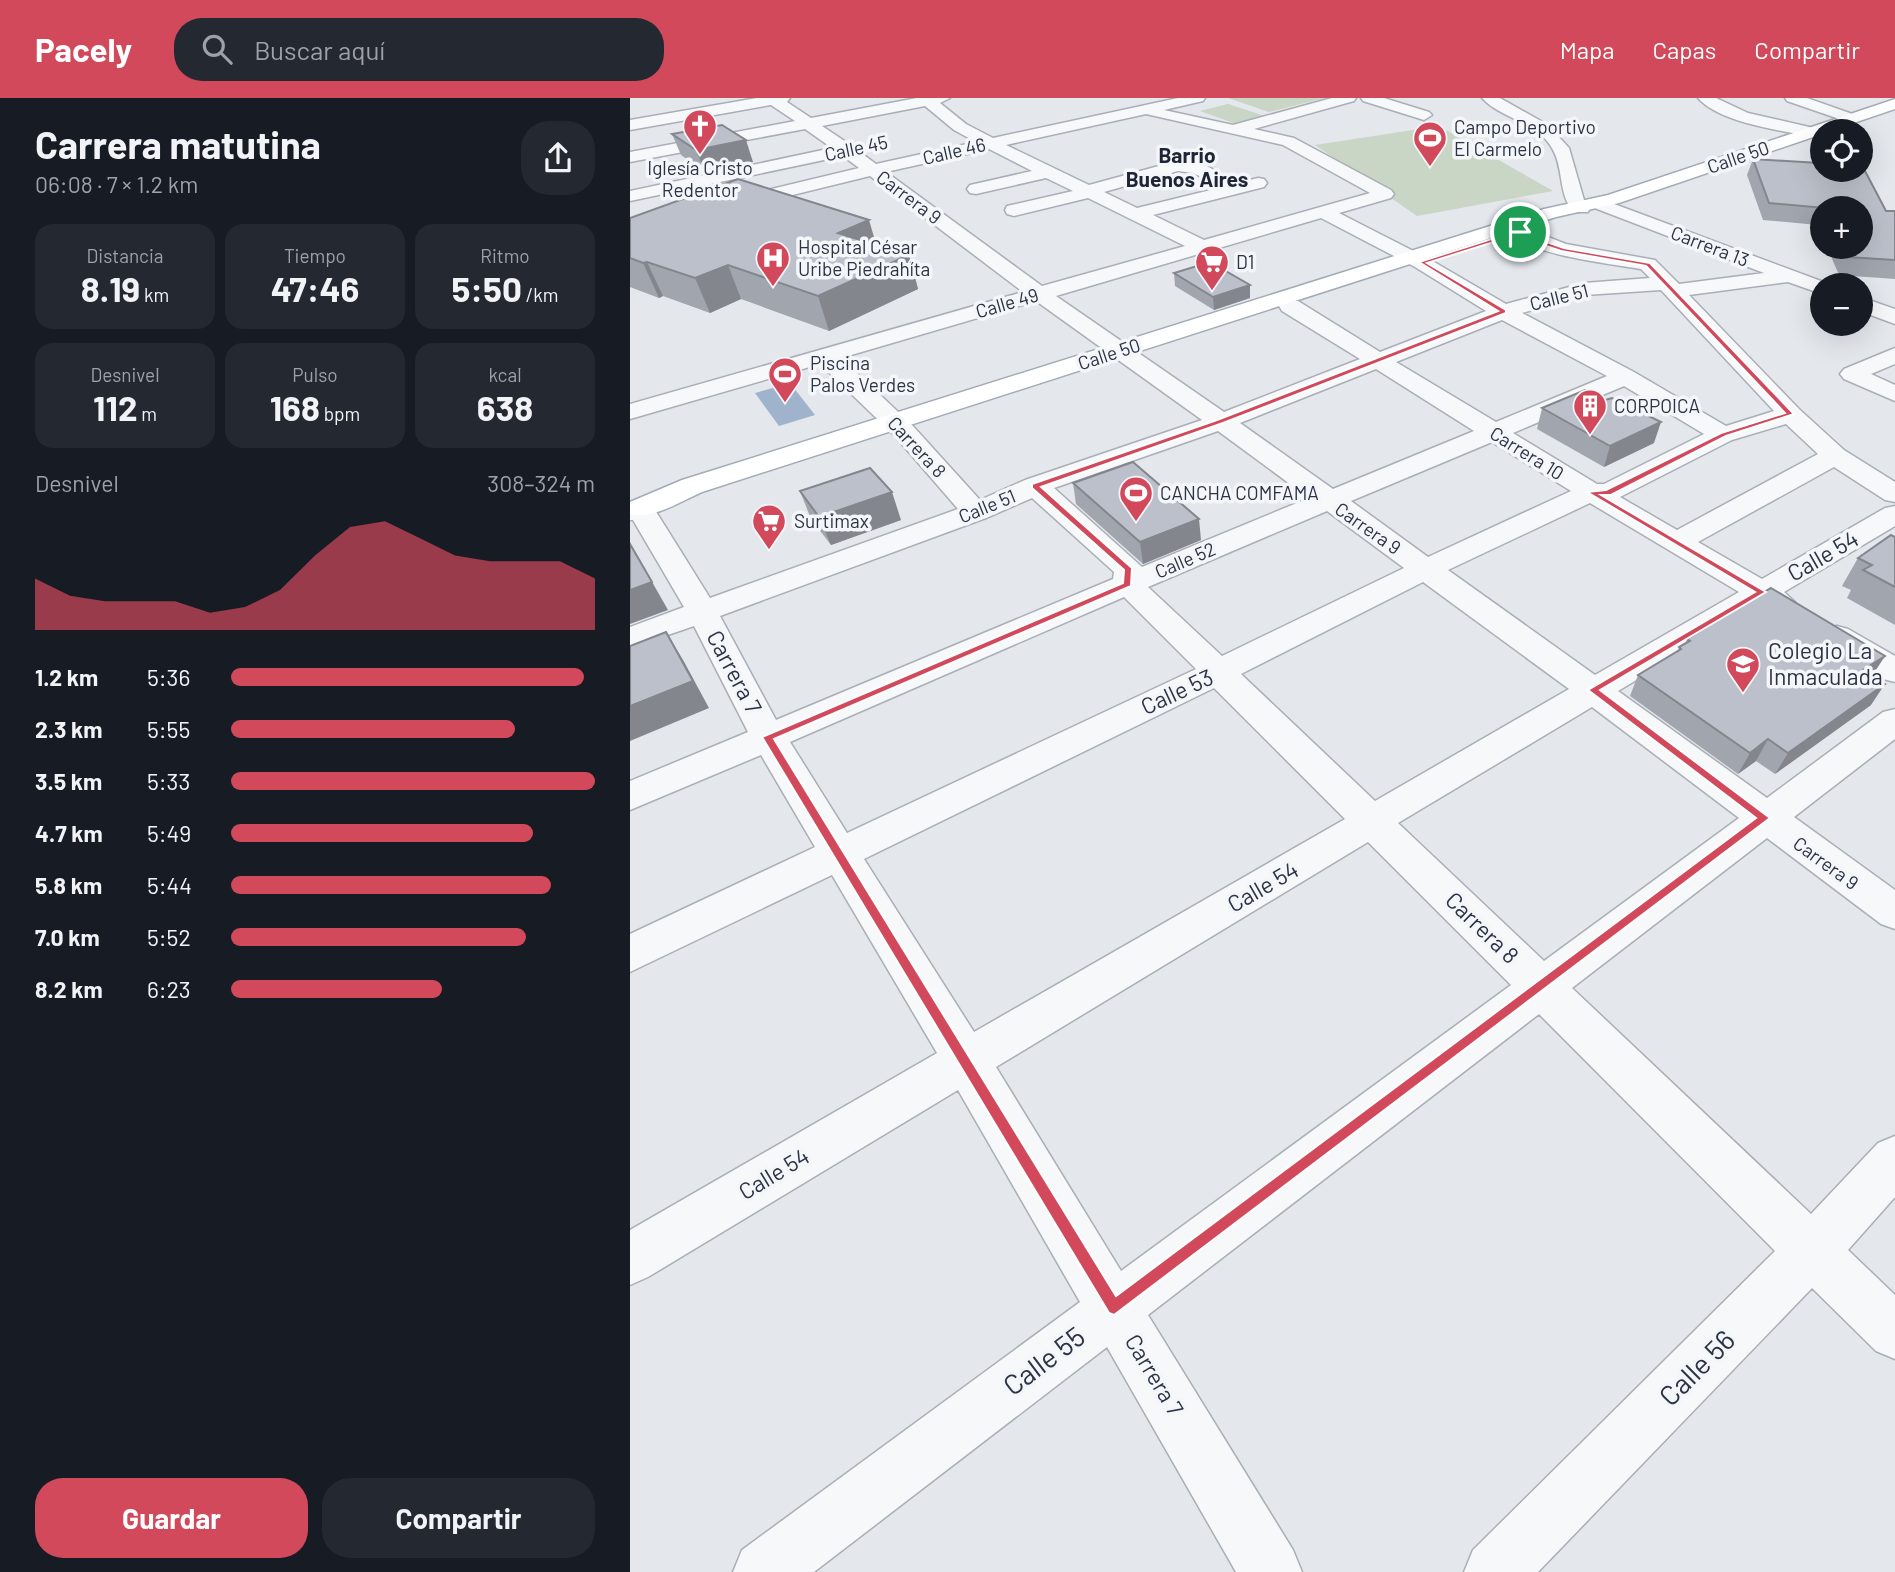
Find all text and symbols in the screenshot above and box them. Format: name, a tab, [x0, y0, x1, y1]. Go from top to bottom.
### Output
search box	[174, 18, 664, 81]
text: Pacely	[35, 29, 132, 69]
icon: search	[198, 30, 236, 68]
text: Buscar aquí	[254, 34, 385, 65]
text: Mapa	[1560, 35, 1615, 64]
text: Capas	[1653, 35, 1716, 64]
text: Compartir	[1754, 35, 1860, 64]
church icon: Iglesía Cristo Redentor	[681, 107, 719, 156]
place label: Campo Deportivo El Carmelo	[1454, 115, 1596, 160]
sports icon: Campo Deportivo El Carmelo	[1411, 119, 1449, 168]
map controls	[1810, 119, 1873, 336]
button: locate	[1810, 119, 1873, 182]
text: Carrera matutina	[35, 121, 321, 167]
button: share	[521, 121, 595, 195]
street label: Calle 45	[822, 130, 890, 165]
street label: Calle 46	[920, 132, 988, 169]
street label: Calle 50	[1704, 135, 1772, 178]
district label: Barrio Buenos Aires	[1126, 142, 1248, 191]
place label: Iglesía Cristo Redentor	[647, 156, 753, 201]
street label: Carrera 9	[872, 165, 946, 228]
text: 06:08 · 7 × 1.2 km	[35, 170, 198, 198]
button: +	[1810, 196, 1873, 259]
pin	[1490, 202, 1550, 262]
icon: arrive	[1501, 213, 1539, 251]
street label: Carrera 13	[1668, 220, 1752, 271]
place label: Hospital César Uribe Piedrahíta	[798, 235, 930, 280]
hospital icon: Hospital César Uribe Piedrahíta	[754, 239, 792, 288]
supermarket icon: D1	[1193, 243, 1231, 292]
text: Distancia	[87, 244, 163, 267]
text: Tiempo	[284, 244, 346, 267]
text: Ritmo	[480, 244, 530, 267]
place label: D1	[1236, 250, 1254, 273]
text: 8.19	[81, 267, 140, 309]
text: 47:46	[271, 267, 359, 309]
text: 5:50	[451, 267, 522, 309]
button: −	[1810, 273, 1873, 336]
street label: Calle 51	[1527, 278, 1591, 315]
text: km	[140, 283, 169, 306]
text: /km	[522, 283, 559, 306]
street label: Calle 49	[973, 283, 1041, 322]
street label: Calle 50	[1075, 333, 1143, 374]
place label: Piscina Palos Verdes	[810, 351, 915, 396]
sports icon: Piscina Palos Verdes	[766, 355, 804, 404]
text: Desnivel	[90, 363, 160, 386]
text: Pulso	[292, 363, 338, 386]
text: kcal	[488, 363, 522, 386]
text: 112	[93, 386, 138, 428]
text: 168	[270, 386, 320, 428]
text: 638	[477, 386, 533, 428]
building icon: CORPOICA	[1571, 387, 1609, 436]
place label: CORPOICA	[1614, 394, 1700, 417]
text: m	[138, 402, 157, 425]
text: bpm	[320, 402, 360, 425]
street label: Carrera 8	[883, 411, 951, 482]
street label: Carrera 10	[1486, 421, 1568, 484]
text: Desnivel	[35, 469, 119, 497]
text: 308–324 m	[487, 469, 595, 497]
sports icon: CANCHA COMFAMA	[1117, 474, 1155, 523]
place label: CANCHA COMFAMA	[1160, 481, 1319, 504]
street label: Calle 51	[955, 484, 1019, 527]
street label: Carrera 9	[1331, 497, 1406, 559]
supermarket icon: Surtimax	[750, 502, 788, 551]
place label: Surtimax	[794, 509, 869, 532]
street label: Calle 54	[1782, 524, 1863, 587]
street label: Calle 52	[1151, 537, 1219, 583]
street label: Carrera 7	[701, 625, 768, 718]
place label: Colegio La Inmaculada	[1768, 636, 1883, 690]
school or university icon: Colegio La Inmaculada	[1724, 645, 1762, 694]
street label: Calle 53	[1136, 662, 1217, 720]
text: 1.2 km	[35, 663, 98, 691]
text: 5:36	[147, 663, 190, 691]
text: 2.3 km	[35, 715, 103, 743]
text: 5:55	[147, 715, 190, 743]
text: 3.5 km	[35, 767, 102, 795]
text: 5:33	[147, 767, 190, 795]
text: 4.7 km	[35, 819, 103, 847]
text: 5:49	[147, 819, 191, 847]
street label: Carrera 9	[1789, 831, 1863, 894]
street label: Calle 54	[1222, 855, 1303, 918]
text: 5.8 km	[35, 871, 102, 899]
text: 5:44	[147, 871, 192, 899]
street label: Carrera 8	[1440, 886, 1525, 969]
text: 7.0 km	[35, 923, 100, 951]
text: 5:52	[147, 923, 191, 951]
text: 8.2 km	[35, 975, 103, 1003]
text: 6:23	[147, 975, 191, 1003]
street label: Calle 54	[733, 1141, 814, 1205]
street label: Calle 55	[996, 1319, 1091, 1402]
street label: Calle 56	[1651, 1322, 1741, 1412]
street label: Carrera 7	[1120, 1329, 1190, 1420]
button: Guardar	[35, 1478, 308, 1558]
button: Compartir	[322, 1478, 595, 1558]

